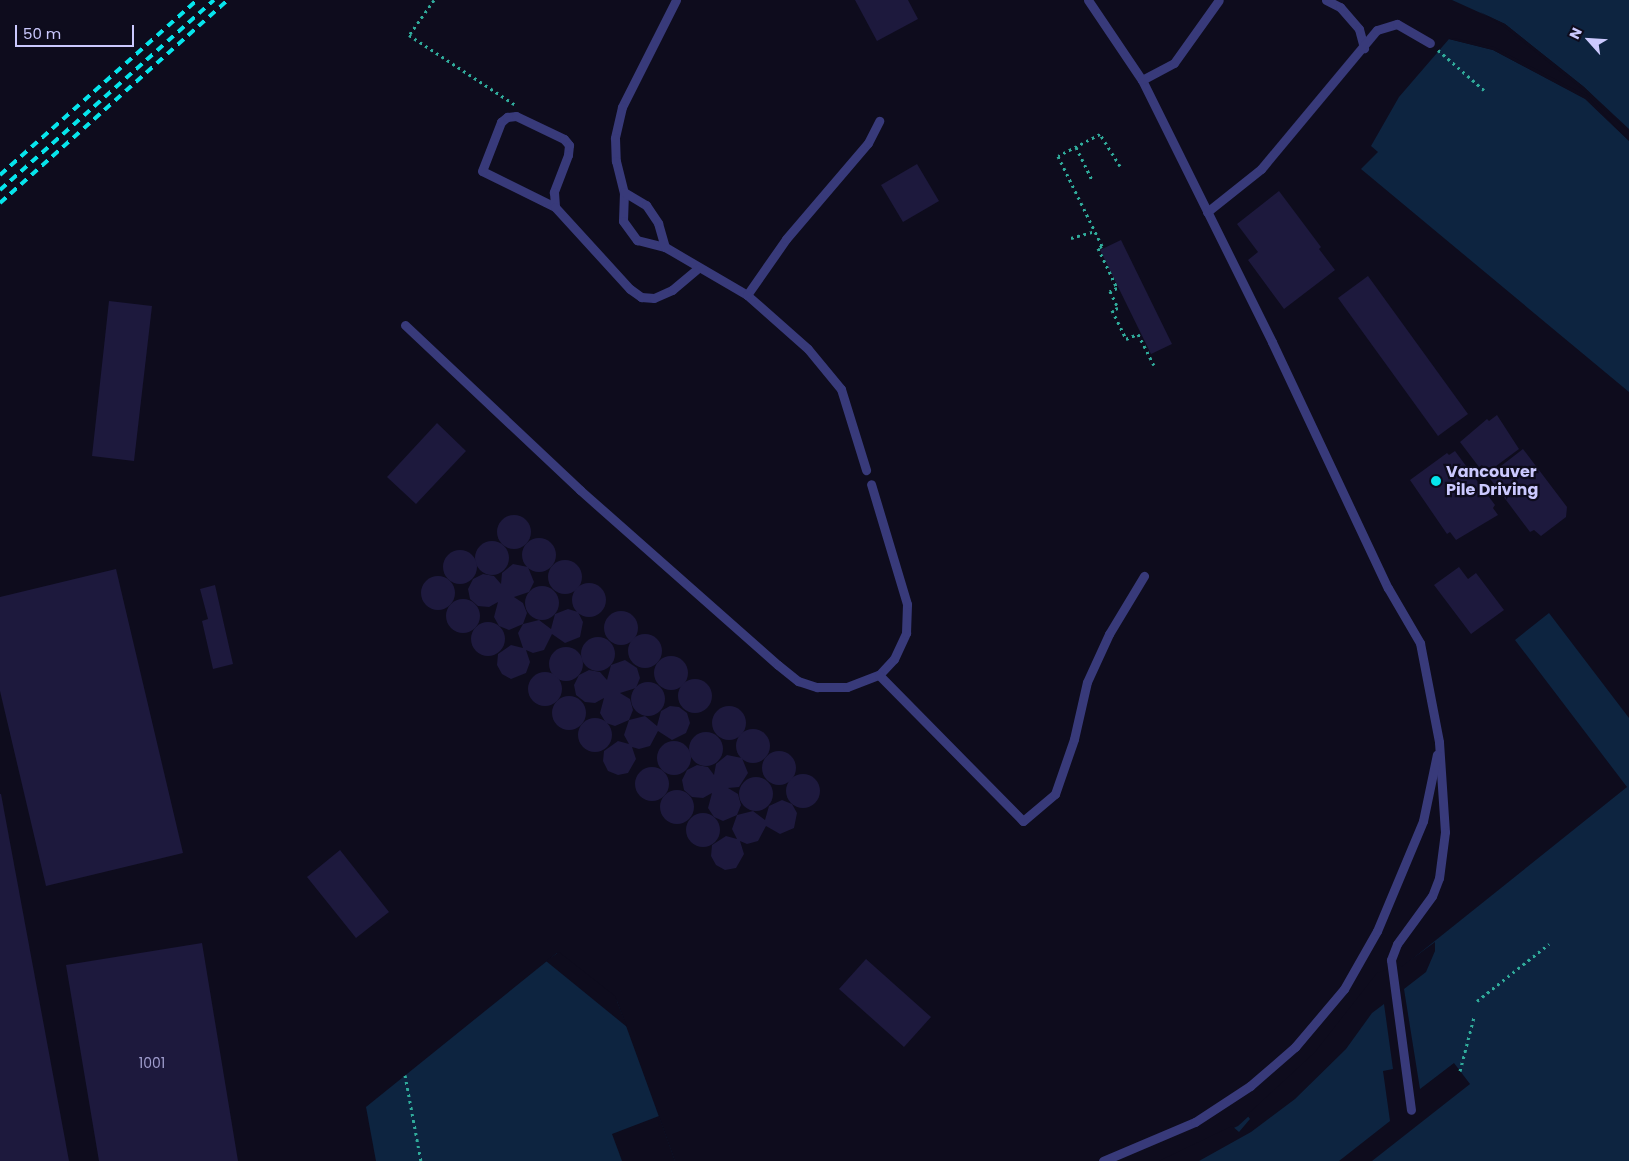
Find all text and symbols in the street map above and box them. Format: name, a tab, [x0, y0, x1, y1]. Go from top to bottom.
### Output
scale bar	[18, 15, 136, 47]
north arrow	[1564, 15, 1614, 65]
text: 50 m	[23, 23, 61, 44]
text: N	[1564, 24, 1587, 43]
place label: Vancouver Pile Driving	[1446, 462, 1538, 500]
marker: Vancouver Pile Driving	[1430, 475, 1442, 487]
house number: 1001	[139, 1055, 165, 1071]

